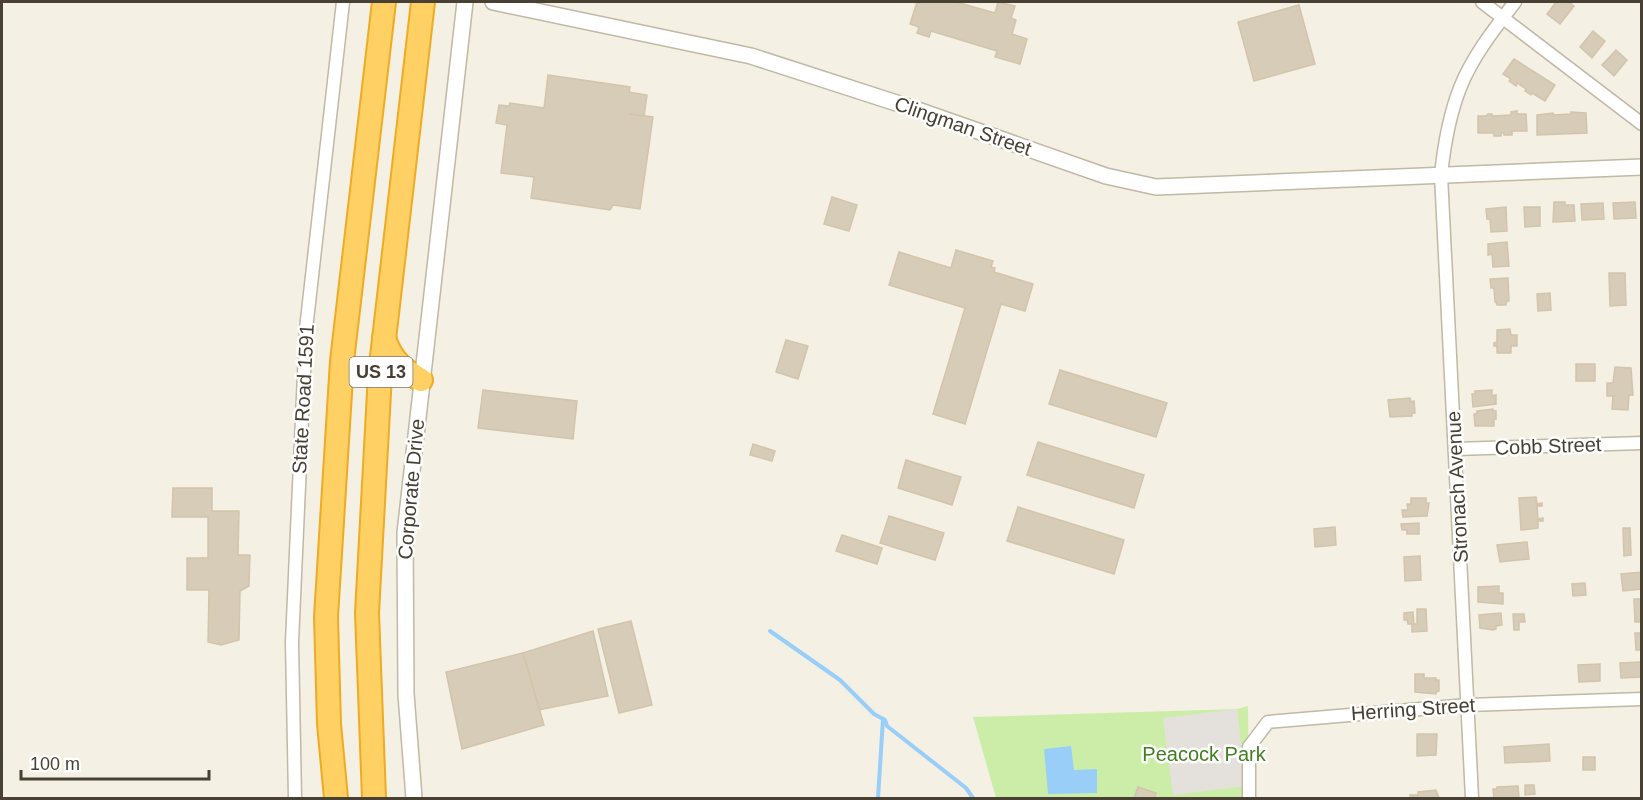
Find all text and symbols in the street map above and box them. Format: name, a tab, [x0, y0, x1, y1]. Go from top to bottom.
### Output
street label: Clingman Street	[892, 92, 1035, 160]
street label: State Road 1591	[288, 323, 318, 475]
road number: US 13	[350, 357, 412, 387]
street label: Stronach Avenue	[1442, 411, 1472, 563]
street label: Corporate Drive	[394, 418, 428, 560]
street label: Cobb Street	[1494, 433, 1602, 459]
street label: Herring Street	[1350, 694, 1476, 724]
scale bar	[21, 743, 208, 781]
park label: Peacock Park	[1142, 743, 1267, 765]
text: 100 m	[30, 754, 80, 774]

